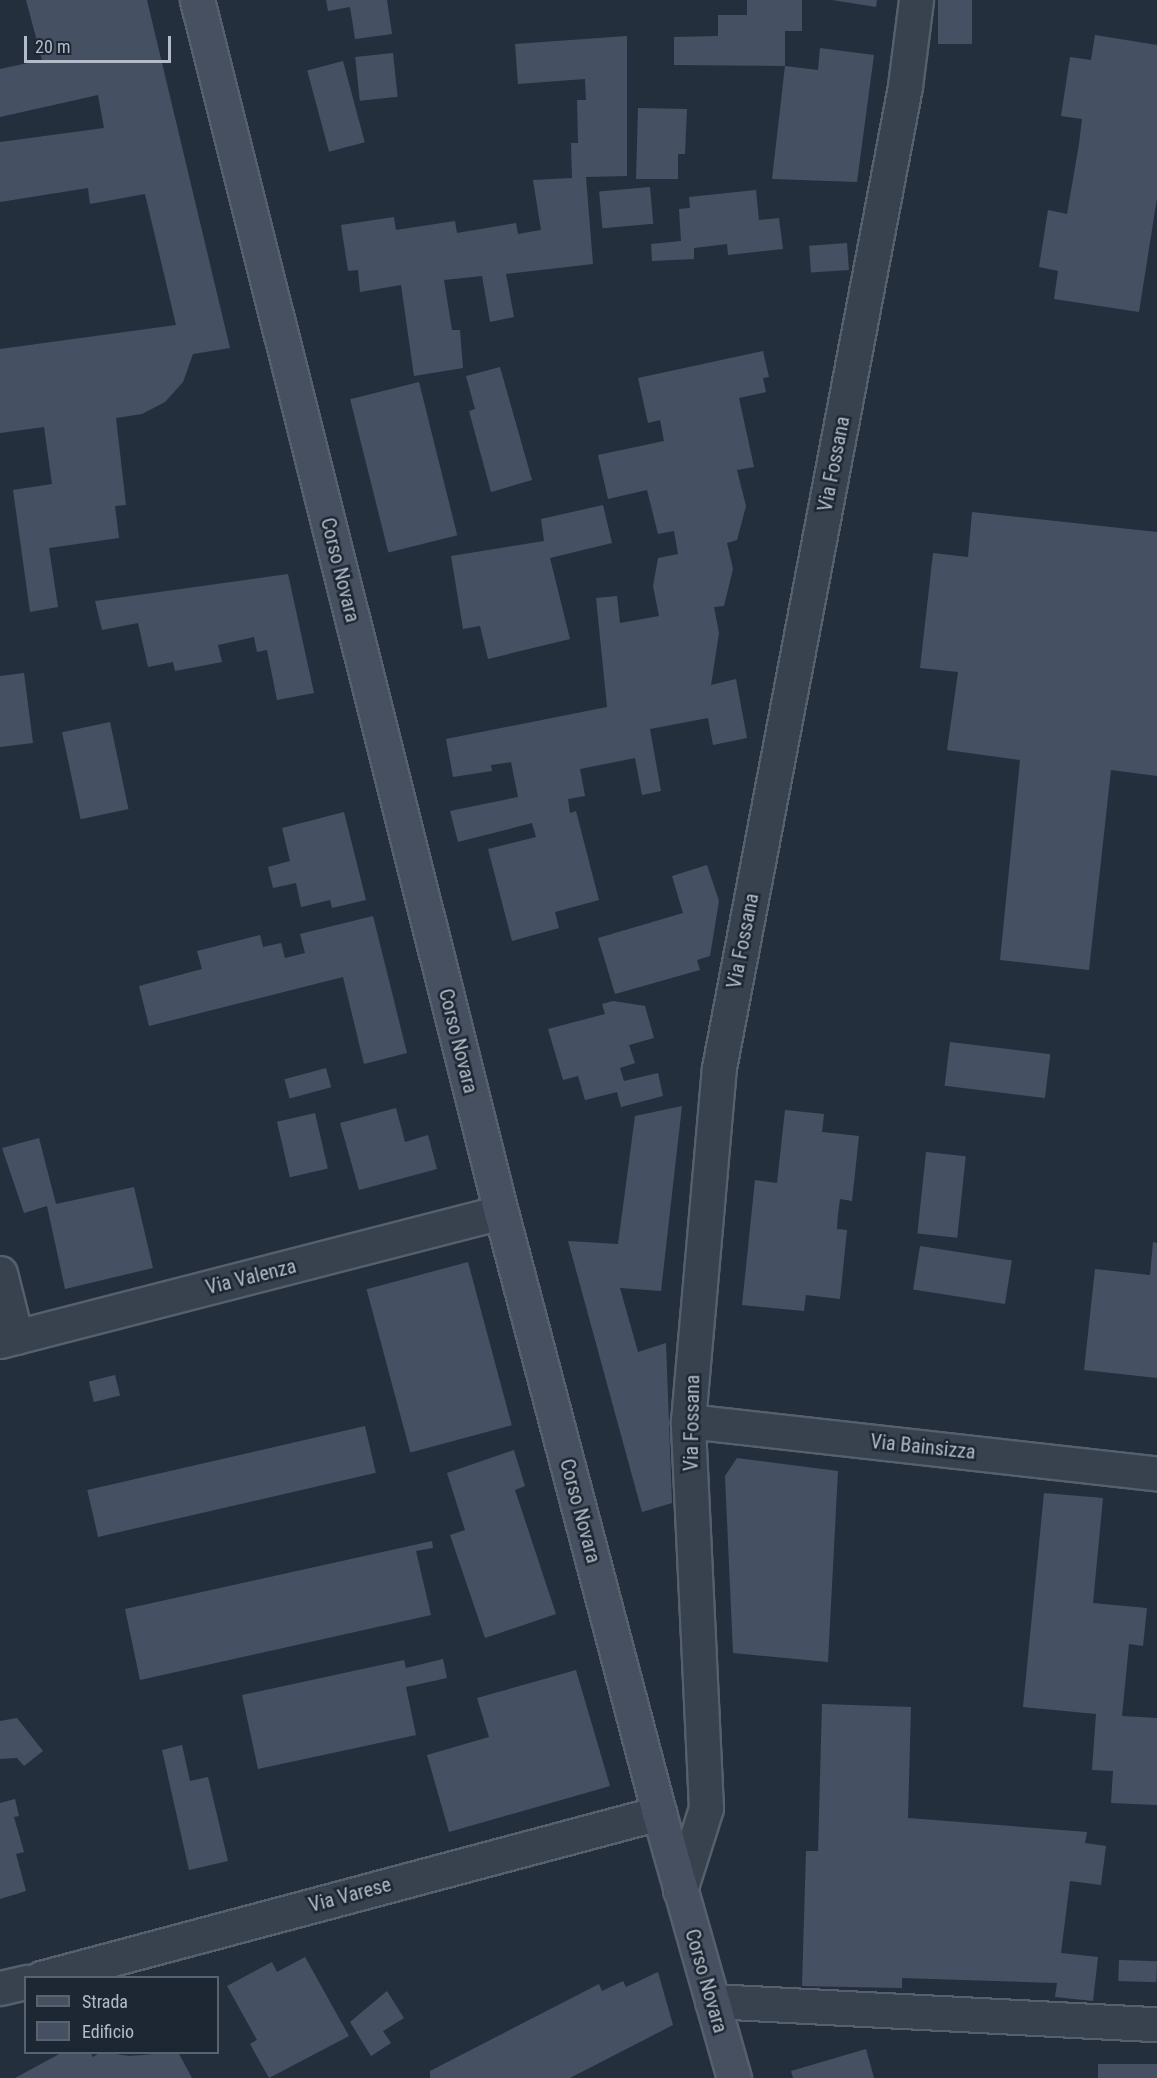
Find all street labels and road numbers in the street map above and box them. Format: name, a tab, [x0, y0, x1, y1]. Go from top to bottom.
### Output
street label: Via Fossana	[813, 414, 855, 514]
street label: Corso Novara	[315, 515, 365, 625]
street label: Via Fossana	[722, 891, 764, 991]
street label: Corso Novara	[433, 986, 483, 1096]
street label: Via Valenza	[203, 1254, 299, 1300]
street label: Via Fossana	[679, 1375, 705, 1471]
street label: Via Bainsizza	[869, 1430, 977, 1464]
street label: Corso Novara	[555, 1456, 605, 1566]
street label: Via Varese	[306, 1873, 394, 1917]
street label: Corso Novara	[680, 1926, 732, 2036]

